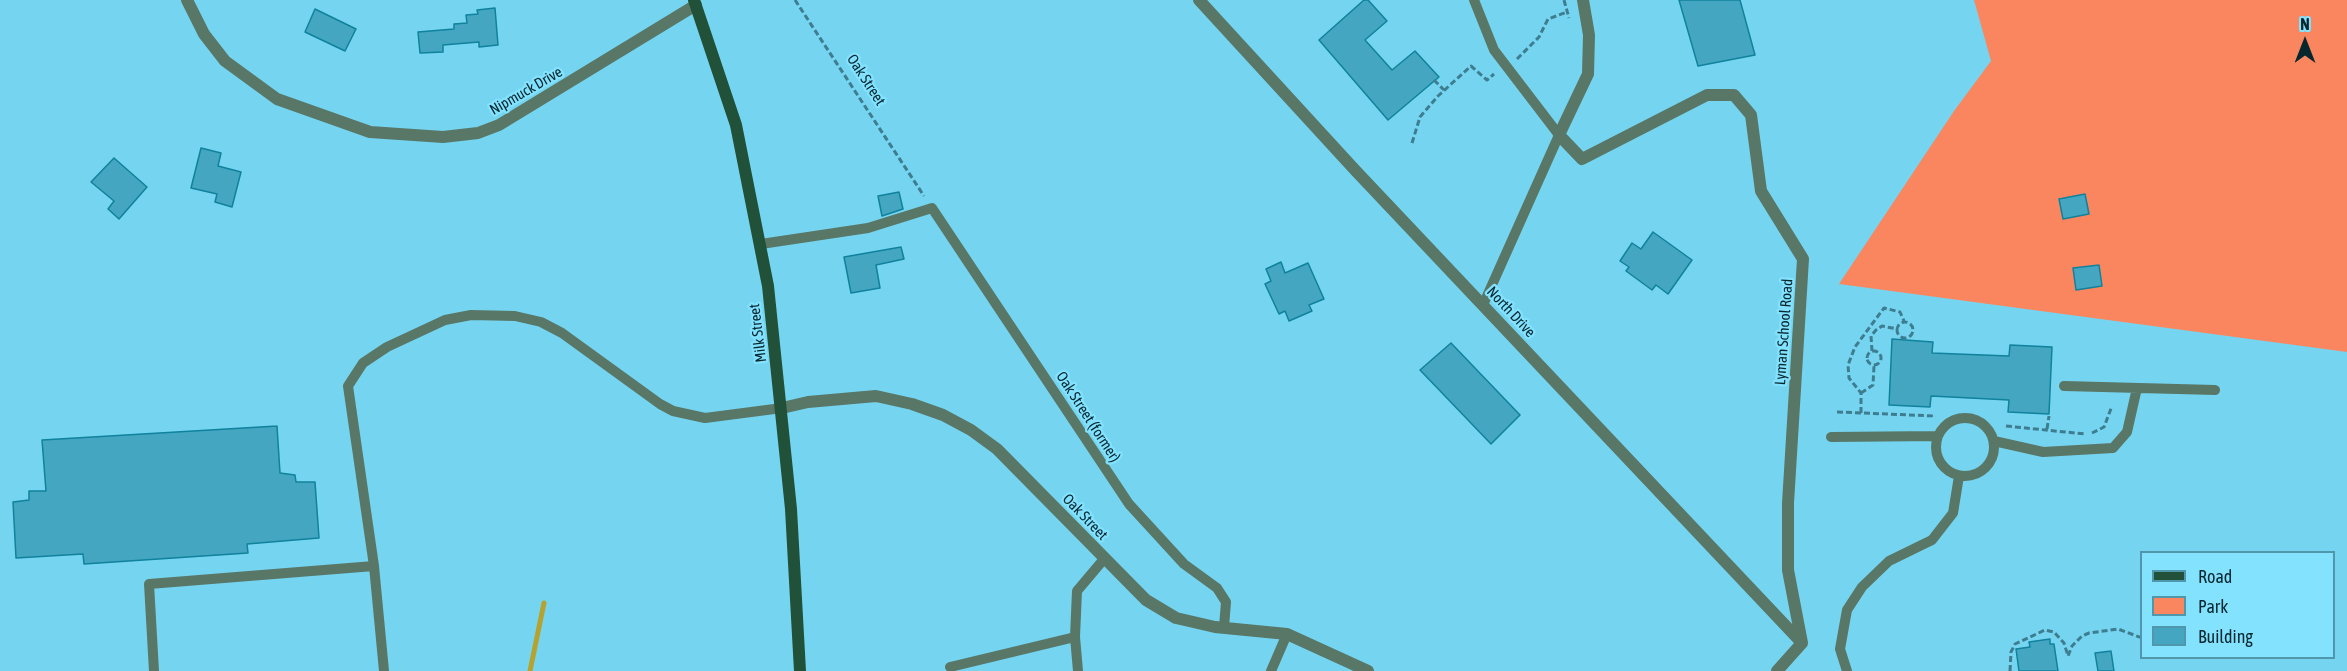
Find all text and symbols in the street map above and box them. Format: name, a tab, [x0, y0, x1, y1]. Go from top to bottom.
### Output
north arrow	[2275, 12, 2335, 72]
text: N	[2300, 15, 2310, 33]
street label: Oak Street	[843, 51, 889, 109]
street label: Nipmuck Drive	[487, 63, 565, 119]
street label: Lyman School Road	[1771, 278, 1797, 386]
street label: North Drive	[1483, 283, 1539, 341]
street label: Milk Street	[745, 303, 771, 363]
street label: Oak Street (former)	[1052, 368, 1124, 466]
street label: Oak Street	[1059, 490, 1111, 544]
legend	[2140, 551, 2335, 659]
text: Road	[2198, 566, 2232, 587]
text: Park	[2198, 596, 2228, 617]
text: Building	[2198, 626, 2253, 647]

